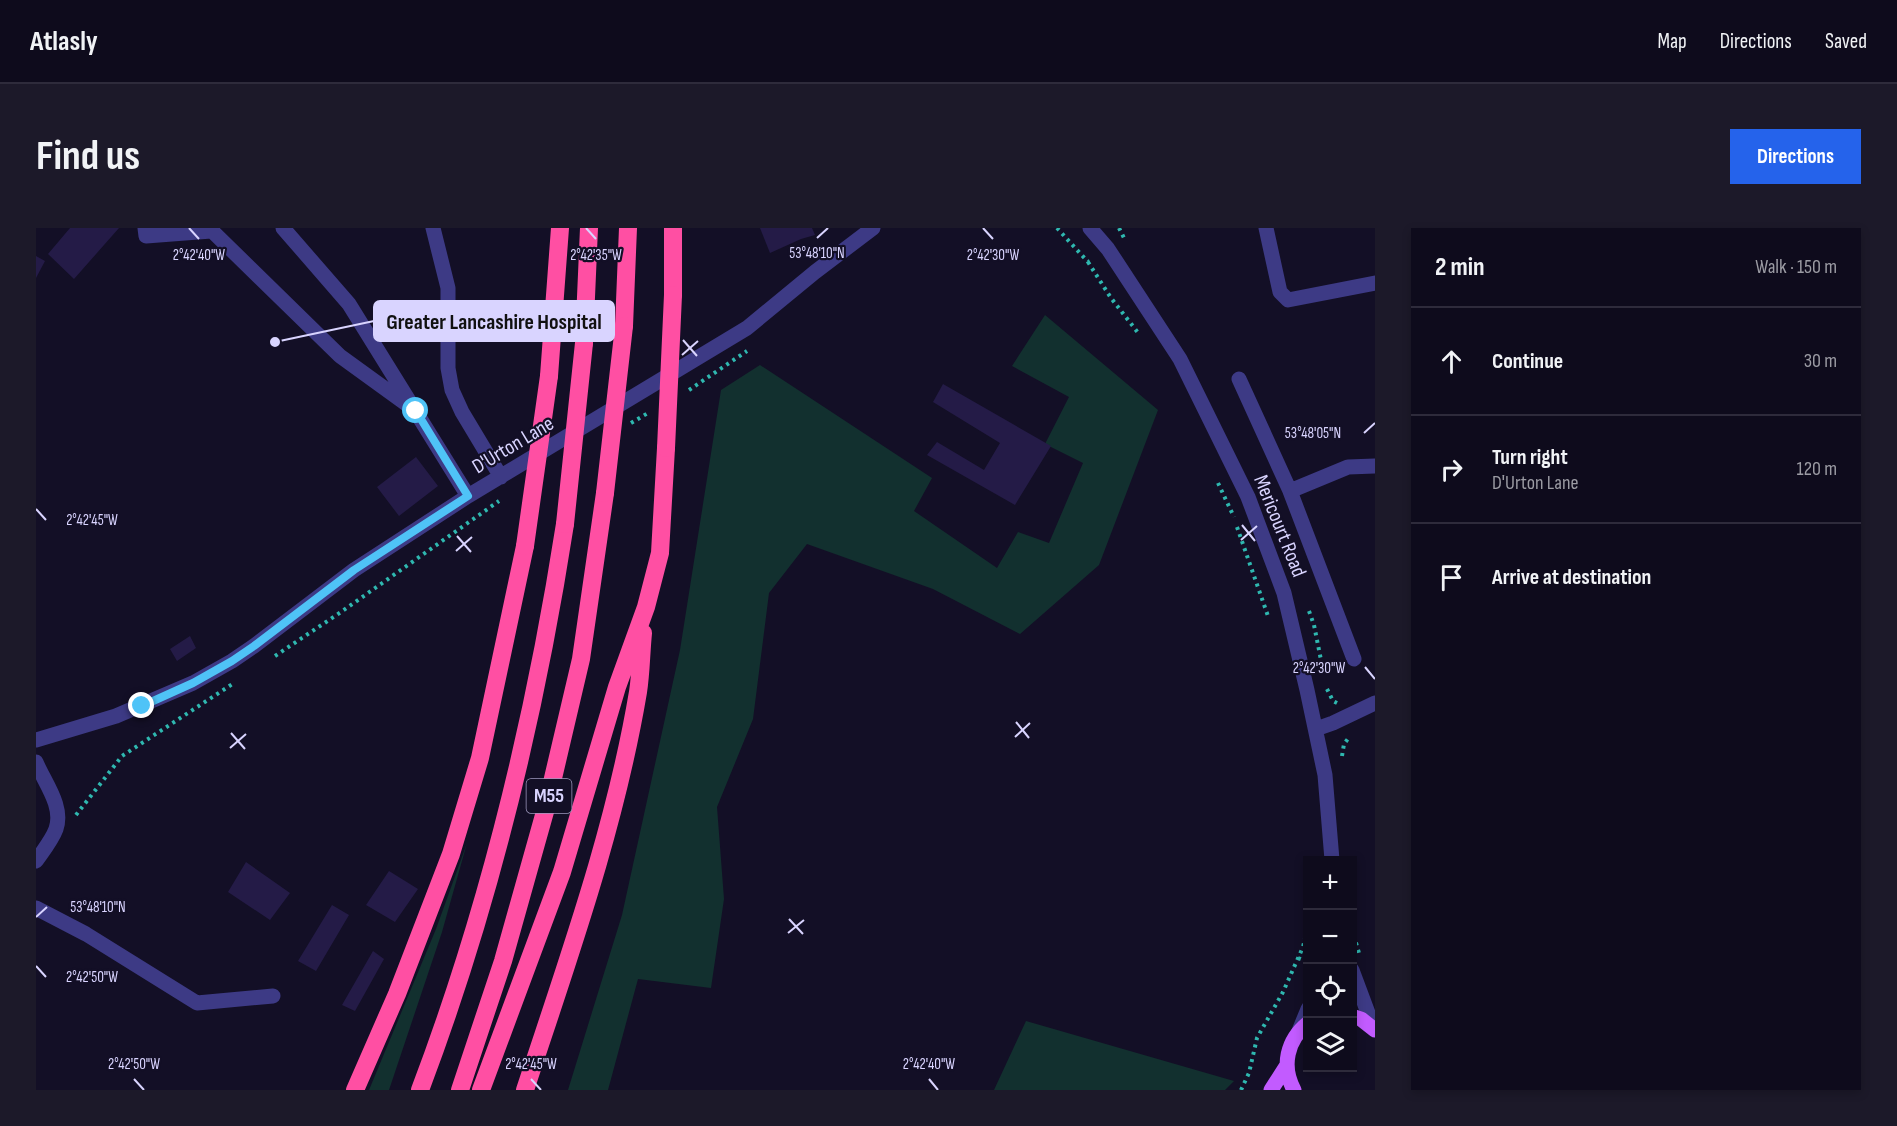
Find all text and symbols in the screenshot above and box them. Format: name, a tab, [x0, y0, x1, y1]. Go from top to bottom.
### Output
text: Atlasly	[30, 25, 98, 58]
text: Map	[1657, 29, 1687, 54]
text: Directions	[1720, 29, 1792, 54]
text: Saved	[1825, 29, 1867, 54]
button: Directions	[1730, 129, 1861, 184]
text: Find us	[36, 131, 140, 182]
text: 53°48'10"N	[789, 244, 845, 263]
text: 2°42'40"W	[173, 246, 225, 265]
text: 2°42'35"W	[570, 246, 622, 265]
text: 2°42'30"W	[967, 246, 1019, 265]
text: 2 min	[1435, 252, 1485, 283]
text: Walk · 150 m	[1755, 255, 1837, 279]
callout: Greater Lancashire Hospital	[374, 301, 614, 341]
text: Greater Lancashire Hospital	[386, 309, 602, 336]
icon: ahead	[1435, 345, 1468, 378]
text: Continue	[1492, 348, 1563, 375]
text: 30 m	[1804, 349, 1837, 373]
route start	[402, 397, 428, 423]
street label: D'Urton Lane	[468, 411, 558, 479]
text: 53°48'05"N	[1285, 424, 1341, 443]
text: Turn right	[1492, 444, 1568, 471]
icon: right	[1435, 453, 1468, 486]
text: 120 m	[1797, 457, 1837, 481]
street label: Mericourt Road	[1248, 471, 1312, 581]
text: D'Urton Lane	[1492, 471, 1579, 495]
text: 2°42'45"W	[66, 511, 118, 530]
icon: arrive	[1435, 561, 1468, 594]
text: Arrive at destination	[1492, 564, 1651, 591]
text: 2°42'30"W	[1293, 659, 1345, 678]
route end	[128, 692, 154, 718]
road number: M55	[526, 779, 572, 813]
map controls	[1303, 856, 1357, 1072]
button: +	[1303, 856, 1357, 910]
text: 53°48'10"N	[70, 898, 126, 917]
button: −	[1303, 910, 1357, 964]
button: locate	[1303, 964, 1357, 1018]
text: 2°42'50"W	[66, 968, 118, 987]
button: layers	[1303, 1018, 1357, 1072]
text: 2°42'50"W	[108, 1055, 160, 1074]
text: 2°42'45"W	[505, 1055, 557, 1074]
text: 2°42'40"W	[903, 1055, 955, 1074]

